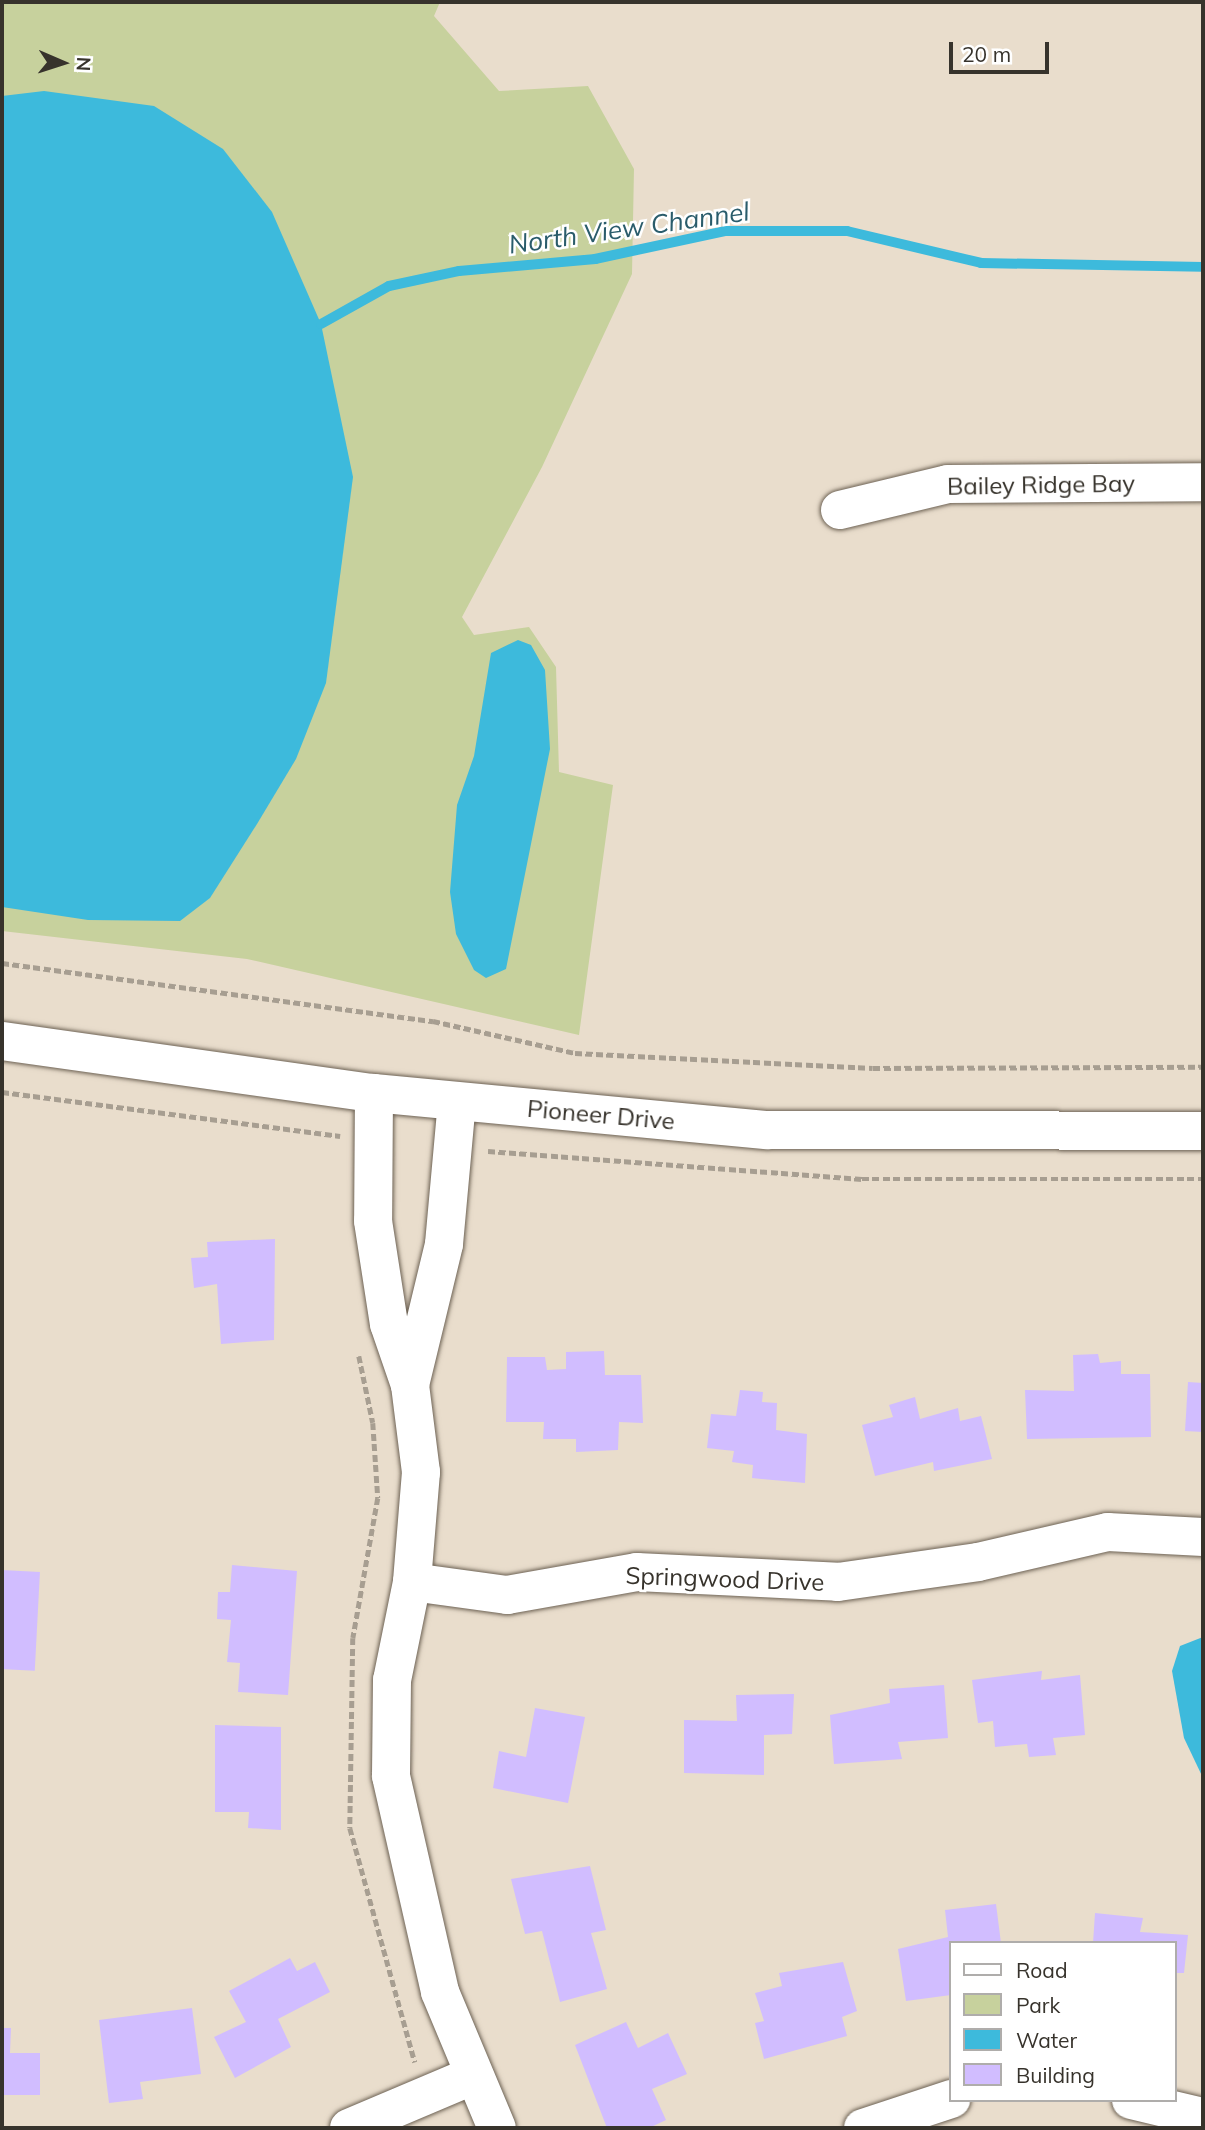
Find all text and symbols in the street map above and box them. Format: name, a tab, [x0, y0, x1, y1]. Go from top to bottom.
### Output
north arrow	[28, 28, 98, 98]
scale bar	[953, 28, 1053, 72]
text: 20 m	[962, 41, 1011, 67]
text: N	[72, 56, 96, 72]
water label: North View Channel	[507, 196, 751, 260]
street label: Bailey Ridge Bay	[947, 469, 1135, 501]
street label: Pioneer Drive	[526, 1094, 676, 1136]
street label: Springwood Drive	[625, 1561, 825, 1597]
legend	[950, 1941, 1177, 2102]
text: Road	[1016, 1957, 1067, 1983]
text: Park	[1016, 1992, 1060, 2018]
text: Water	[1016, 2027, 1077, 2053]
text: Building	[1016, 2062, 1095, 2088]

